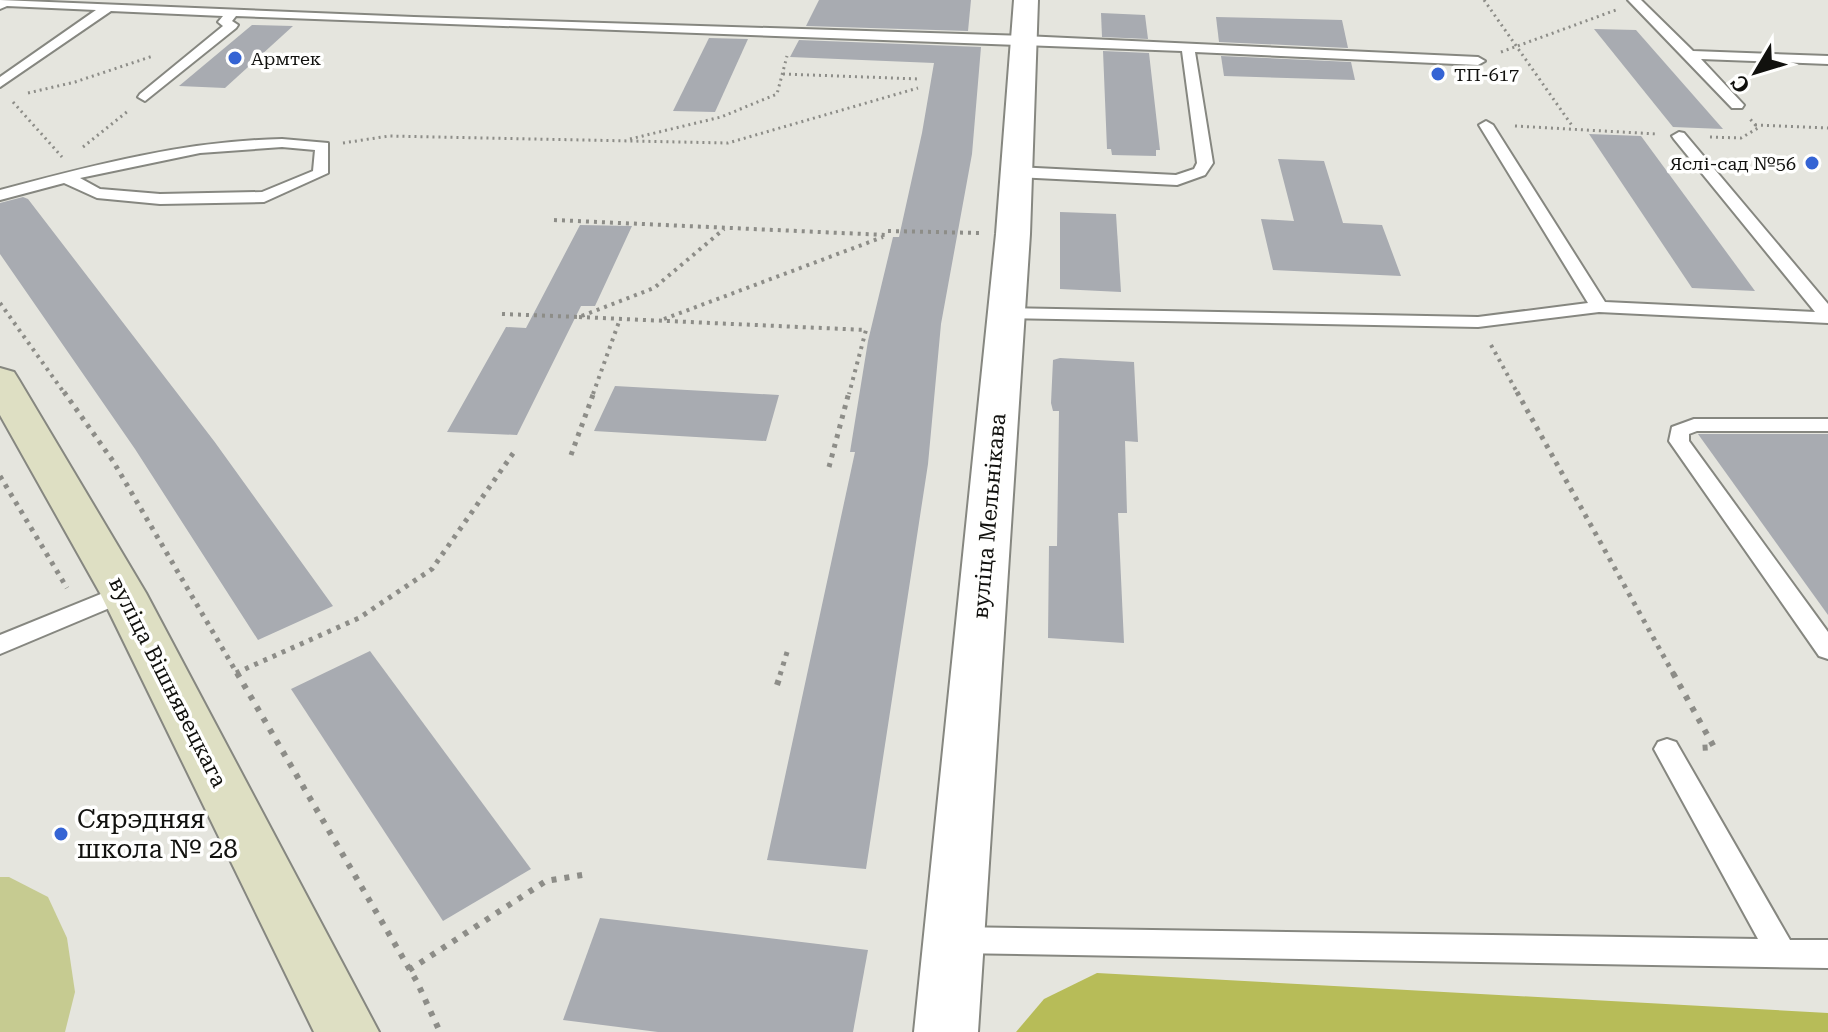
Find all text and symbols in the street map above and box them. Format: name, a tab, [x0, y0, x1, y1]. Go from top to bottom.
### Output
north arrow	[1716, 32, 1796, 112]
place label: Армтек	[251, 48, 321, 69]
marker: Армтек	[226, 49, 244, 67]
place label: ТП-617	[1454, 64, 1519, 85]
marker: ТП-617	[1429, 65, 1447, 83]
text: С	[1726, 70, 1755, 98]
place label: Яслі-сад №56	[1670, 153, 1796, 174]
marker: Яслі-сад №56	[1803, 154, 1821, 172]
street label: вуліца Мельнікава	[968, 412, 1010, 620]
street label: вуліца Вішнявецкага	[104, 573, 232, 791]
place label: Сярэдняя школа № 28	[77, 804, 238, 864]
marker: Сярэдняя школа № 28	[52, 825, 70, 843]

